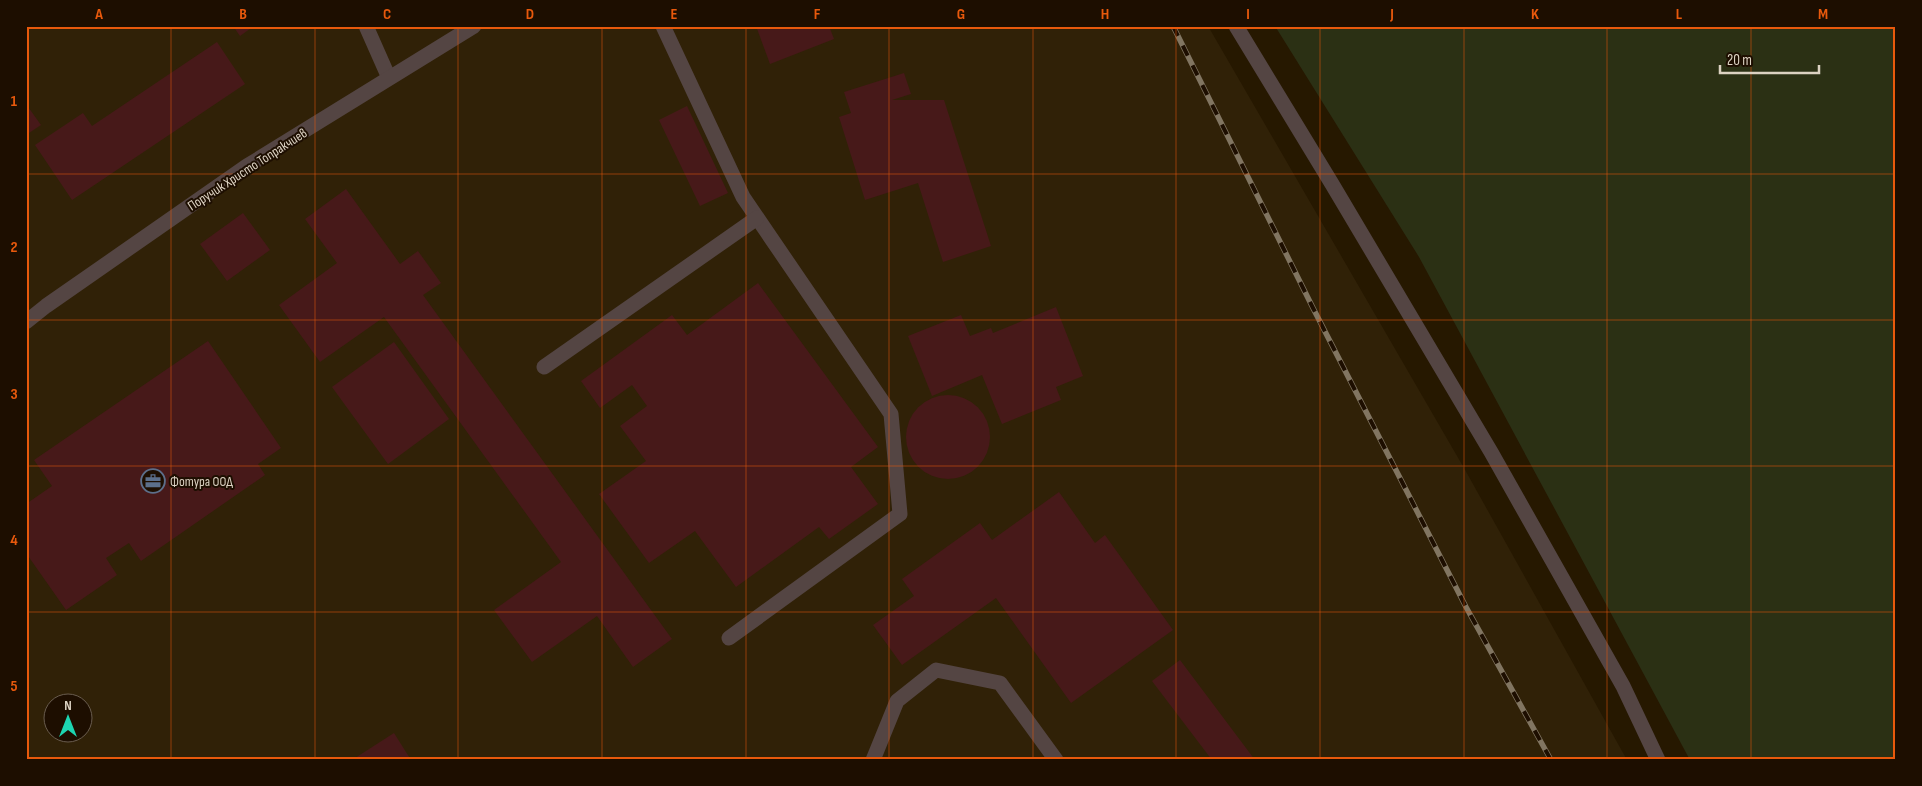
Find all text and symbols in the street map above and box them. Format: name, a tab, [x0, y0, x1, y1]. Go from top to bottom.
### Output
text: A	[94, 5, 103, 24]
text: B	[239, 5, 247, 24]
text: C	[383, 5, 391, 24]
text: D	[526, 5, 534, 24]
text: E	[671, 5, 678, 24]
text: F	[814, 5, 821, 24]
text: G	[957, 5, 965, 24]
text: H	[1101, 5, 1109, 24]
text: I	[1246, 5, 1250, 24]
text: J	[1389, 5, 1394, 24]
text: K	[1531, 5, 1539, 24]
text: L	[1676, 5, 1683, 24]
text: M	[1818, 5, 1828, 24]
scale bar	[1720, 42, 1818, 74]
text: 20 m	[1727, 51, 1752, 70]
text: 1	[11, 92, 18, 111]
street label: Поручик Христо Топракчиев	[184, 124, 310, 214]
text: 2	[10, 238, 18, 257]
text: 3	[10, 385, 18, 404]
office icon: Фотура ООД	[140, 468, 166, 494]
place label: Фотура ООД	[170, 473, 233, 490]
text: 4	[10, 531, 18, 550]
text: 5	[10, 677, 18, 696]
north arrow	[42, 694, 92, 744]
text: N	[64, 697, 72, 714]

